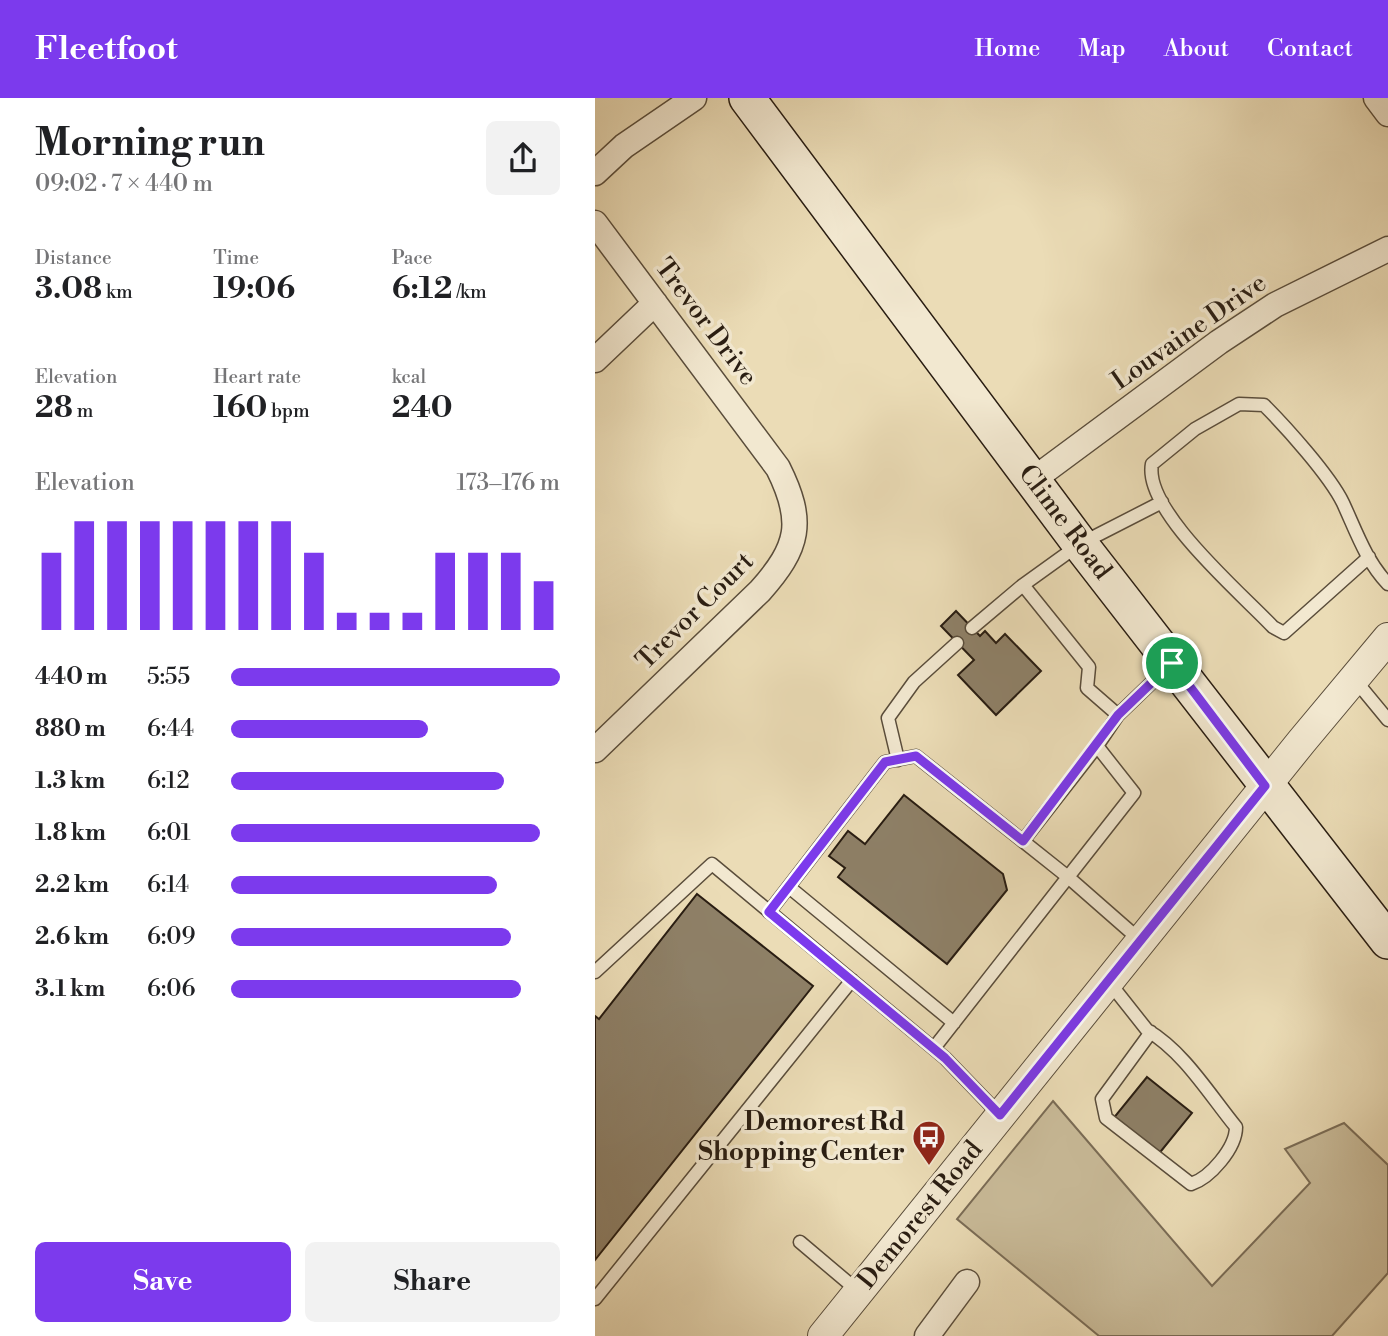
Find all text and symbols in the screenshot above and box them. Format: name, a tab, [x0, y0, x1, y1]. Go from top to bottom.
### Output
text: Fleetfoot	[35, 29, 178, 70]
text: Home	[975, 34, 1040, 64]
text: Map	[1078, 34, 1126, 64]
text: About	[1164, 34, 1229, 64]
text: Contact	[1267, 34, 1353, 64]
text: Morning run	[35, 120, 265, 167]
button: share	[486, 121, 560, 195]
text: 09:02 · 7 × 440 m	[35, 170, 213, 198]
text: Distance	[35, 246, 112, 270]
text: Time	[213, 246, 259, 270]
text: Pace	[392, 246, 432, 270]
street label: Trevor Drive	[648, 252, 764, 392]
street label: Louvaine Drive	[1106, 267, 1272, 397]
text: 3.08	[35, 270, 102, 308]
text: 19:06	[213, 270, 295, 308]
text: 6:12	[392, 270, 453, 308]
text: km	[102, 280, 133, 304]
text: /km	[453, 280, 487, 304]
text: Elevation	[35, 365, 117, 389]
text: Heart rate	[213, 365, 301, 389]
text: kcal	[392, 365, 426, 389]
text: 28	[35, 389, 73, 427]
text: 160	[213, 389, 267, 427]
text: 240	[392, 389, 453, 427]
text: m	[73, 399, 93, 423]
text: bpm	[267, 399, 310, 423]
street label: Clime Road	[1011, 458, 1119, 586]
text: Elevation	[35, 469, 135, 497]
text: 173–176 m	[456, 469, 560, 497]
street label: Trevor Court	[630, 546, 760, 676]
pin	[1142, 633, 1202, 693]
icon: arrive	[1153, 644, 1191, 682]
text: 440 m	[35, 663, 108, 691]
text: 5:55	[147, 663, 190, 691]
text: 880 m	[35, 715, 106, 743]
text: 6:44	[147, 715, 194, 743]
text: 1.3 km	[35, 767, 105, 795]
text: 6:12	[147, 767, 190, 795]
text: 1.8 km	[35, 819, 106, 847]
text: 6:01	[147, 819, 191, 847]
text: 2.2 km	[35, 871, 109, 899]
text: 6:14	[147, 871, 189, 899]
text: 2.6 km	[35, 923, 109, 951]
text: 6:09	[147, 923, 195, 951]
text: 3.1 km	[35, 975, 105, 1003]
text: 6:06	[147, 975, 195, 1003]
place label: Demorest Rd Shopping Center	[698, 1106, 905, 1168]
bus stop icon: Demorest Rd Shopping Center	[910, 1118, 948, 1167]
street label: Demorest Road	[851, 1134, 990, 1296]
button: Save	[35, 1242, 291, 1322]
button: Share	[305, 1242, 560, 1322]

